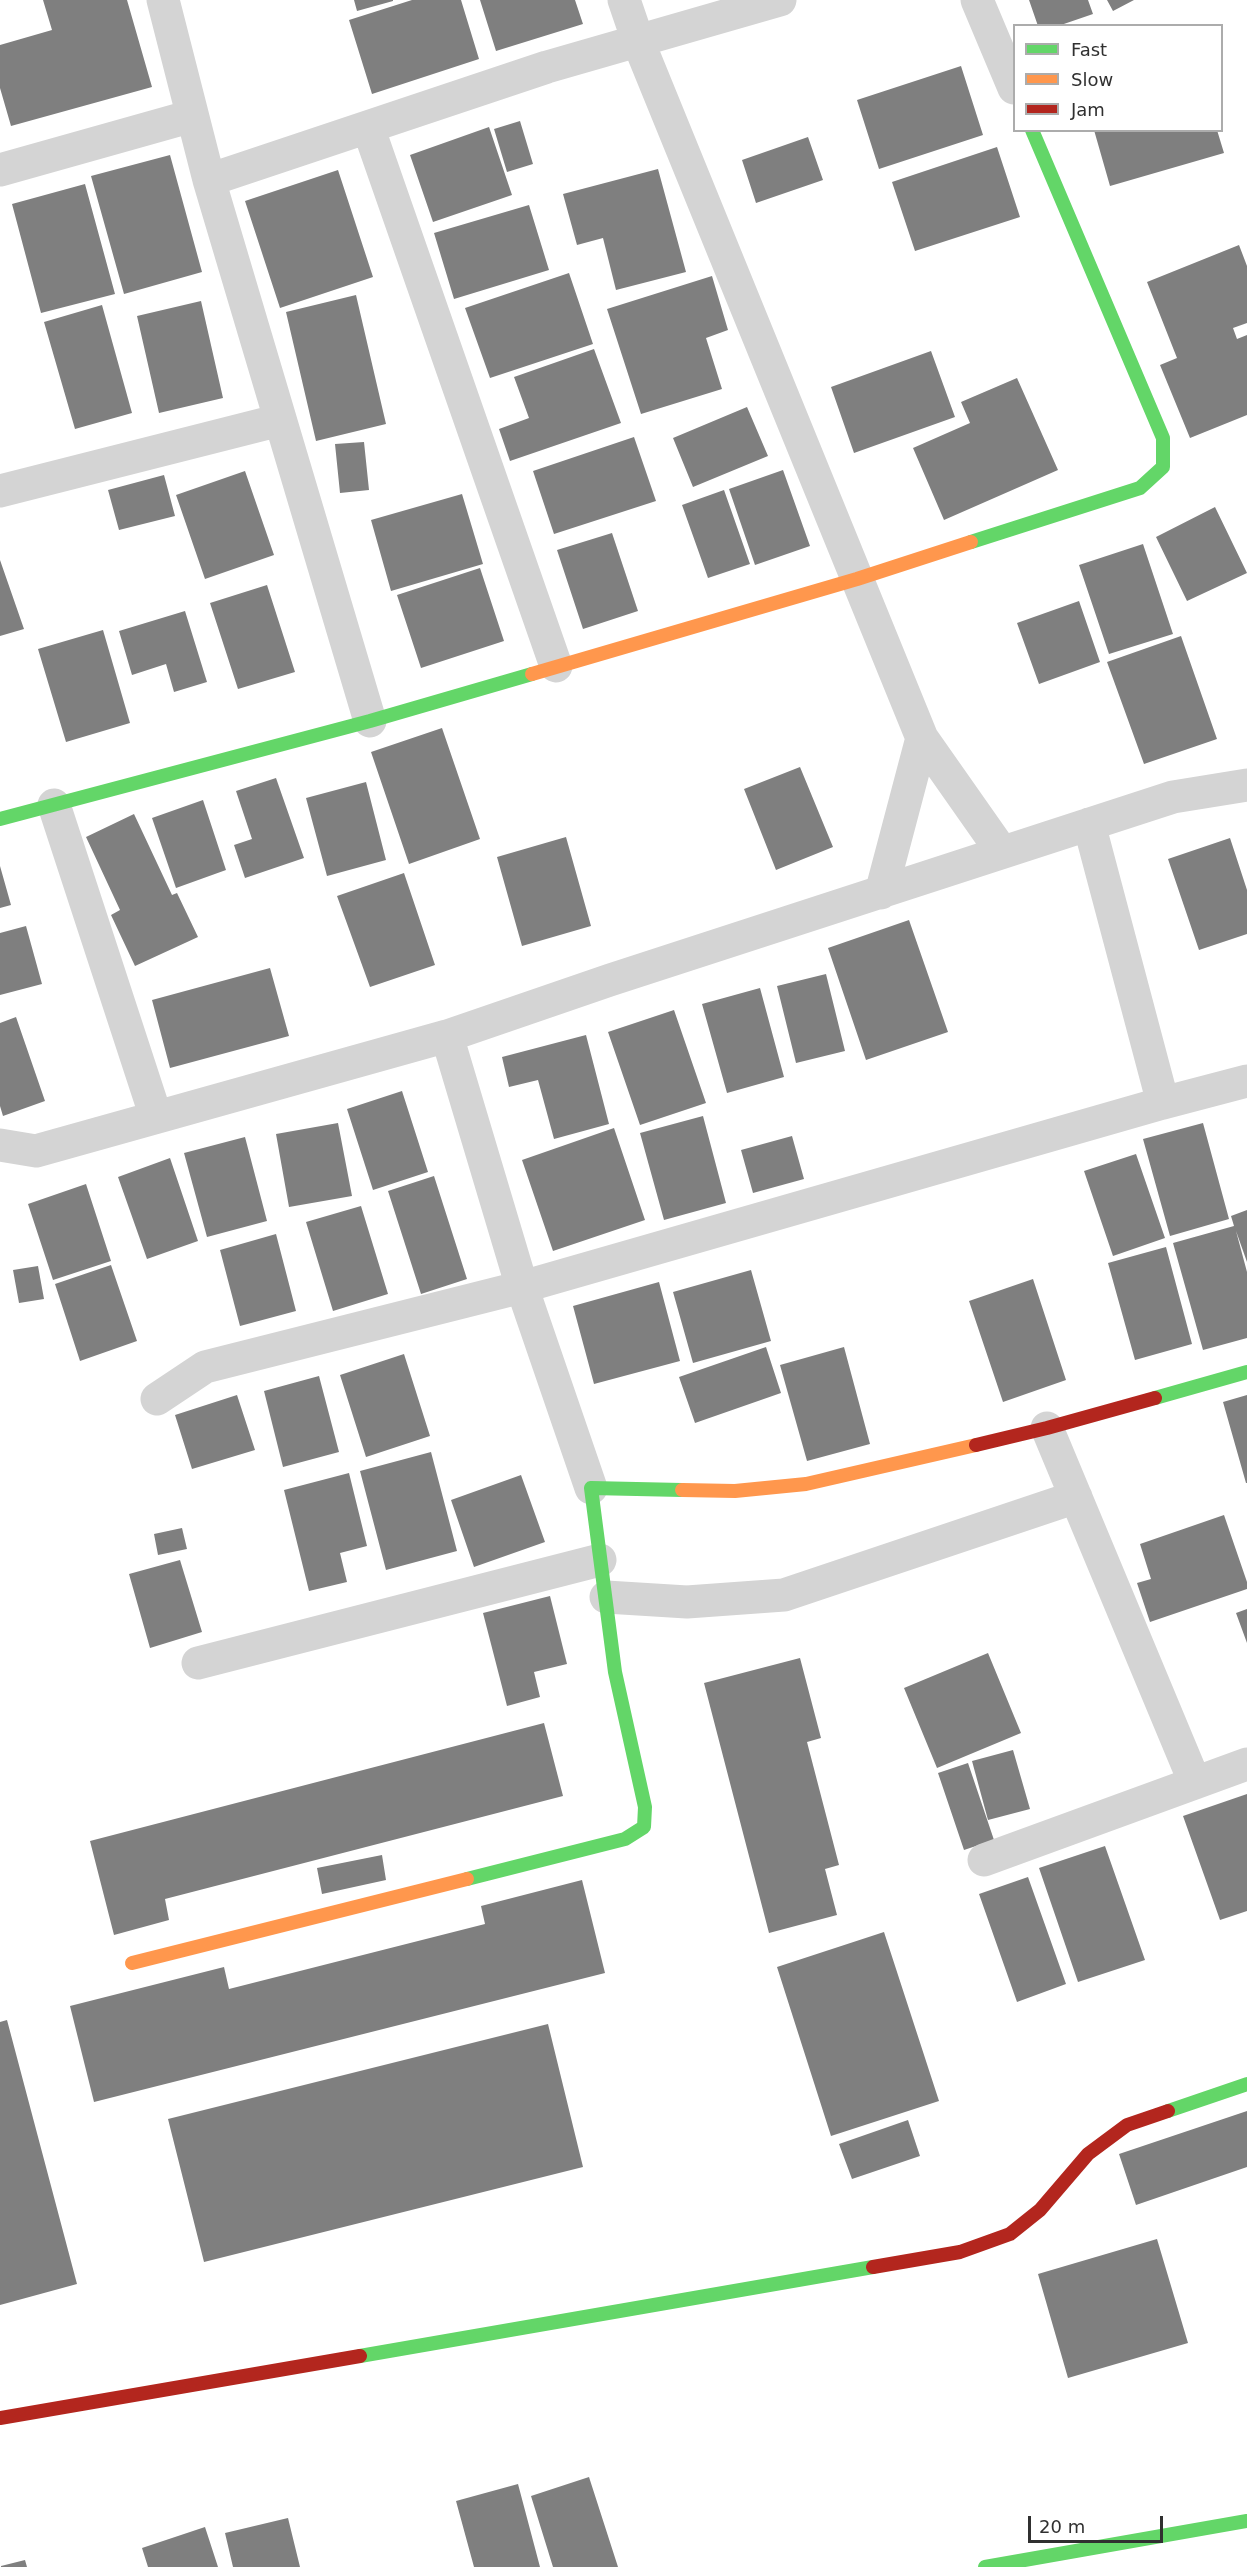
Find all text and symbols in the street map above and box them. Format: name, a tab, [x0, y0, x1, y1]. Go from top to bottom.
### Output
legend	[1013, 24, 1223, 132]
text: Fast	[1071, 39, 1107, 60]
text: Slow	[1071, 69, 1113, 90]
text: Jam	[1071, 99, 1105, 120]
scale bar	[1031, 2504, 1166, 2542]
text: 20 m	[1039, 2516, 1085, 2537]

